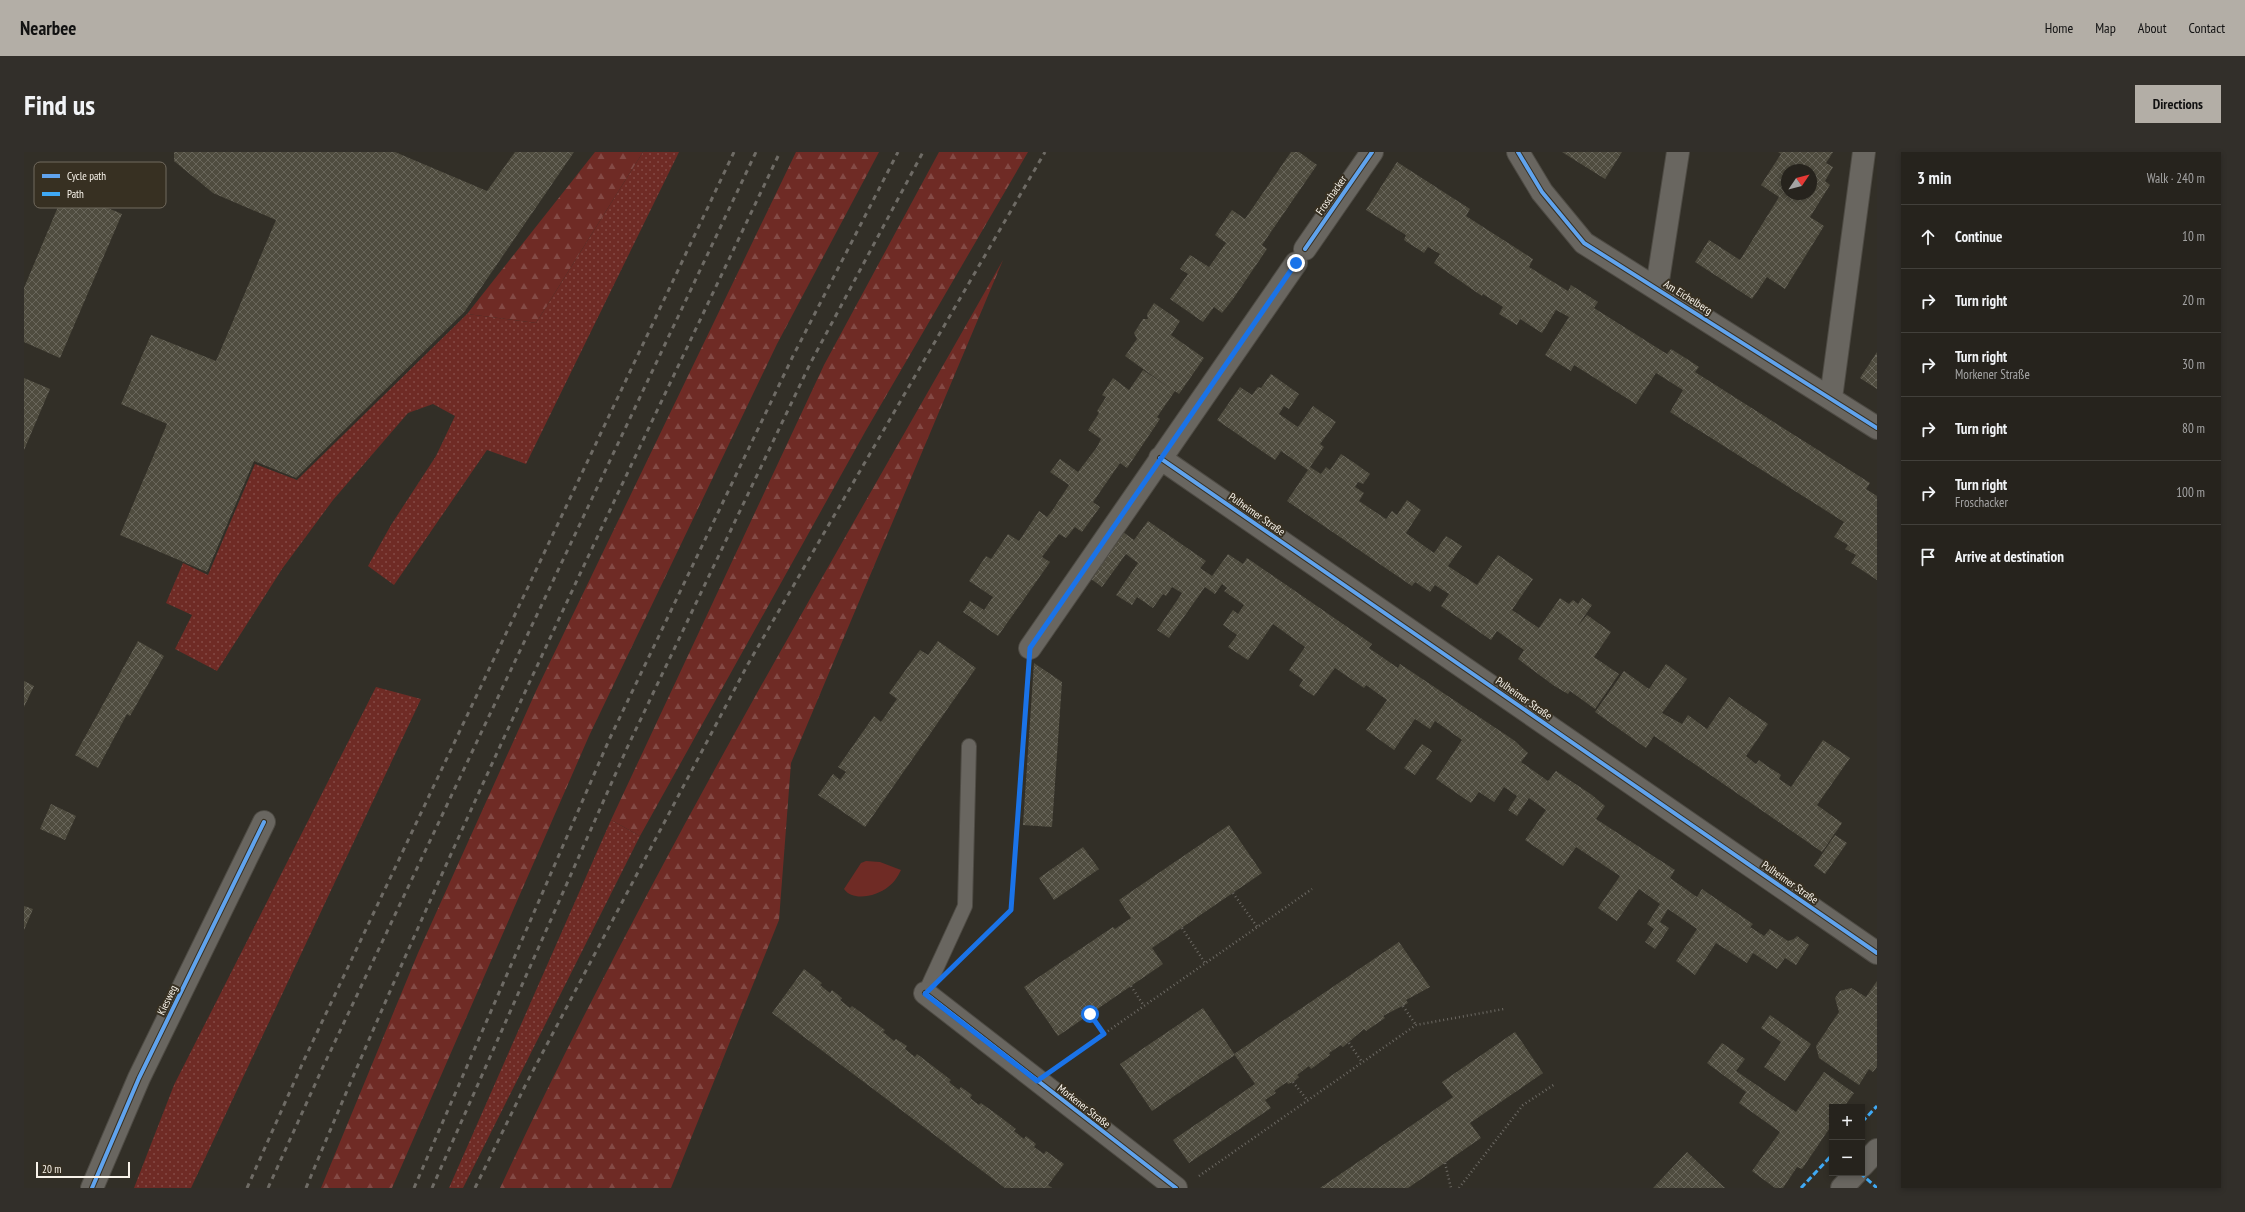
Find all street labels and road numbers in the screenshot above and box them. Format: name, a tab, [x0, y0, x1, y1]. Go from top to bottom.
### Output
street label: Froschacker	[1312, 173, 1350, 217]
street label: Am Eichelberg	[1661, 277, 1715, 318]
street label: Pulheimer Straße	[1226, 489, 1288, 539]
street label: Pulheimer Straße	[1493, 673, 1555, 723]
street label: Pulheimer Straße	[1759, 857, 1821, 907]
street label: Kiesweg	[154, 982, 180, 1017]
street label: Morkener Straße	[1055, 1081, 1114, 1131]

